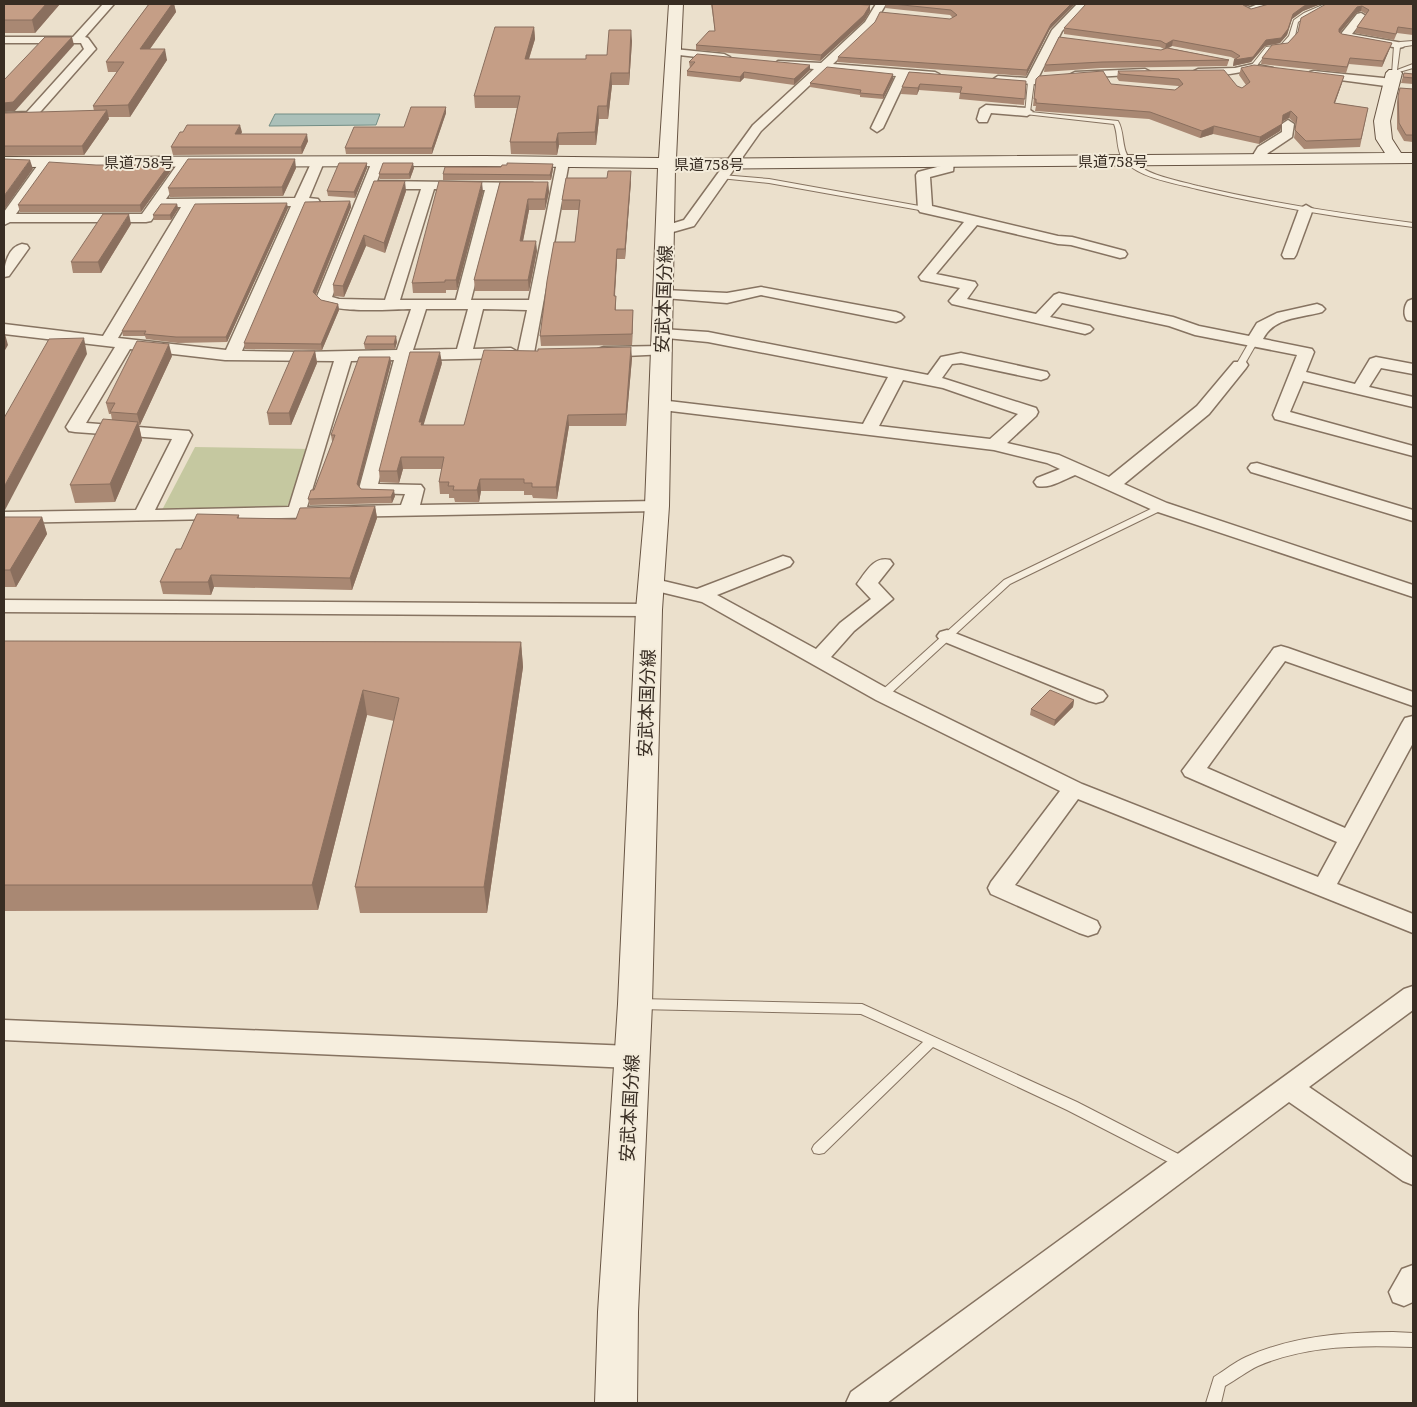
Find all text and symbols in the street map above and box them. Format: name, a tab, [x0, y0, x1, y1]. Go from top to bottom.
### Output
street label: 県道758号	[1078, 151, 1148, 171]
street label: 県道758号	[104, 152, 174, 172]
street label: 県道758号	[674, 154, 744, 174]
street label: 安武本国分線	[649, 245, 677, 353]
street label: 安武本国分線	[632, 649, 660, 757]
street label: 安武本国分線	[614, 1053, 644, 1163]

